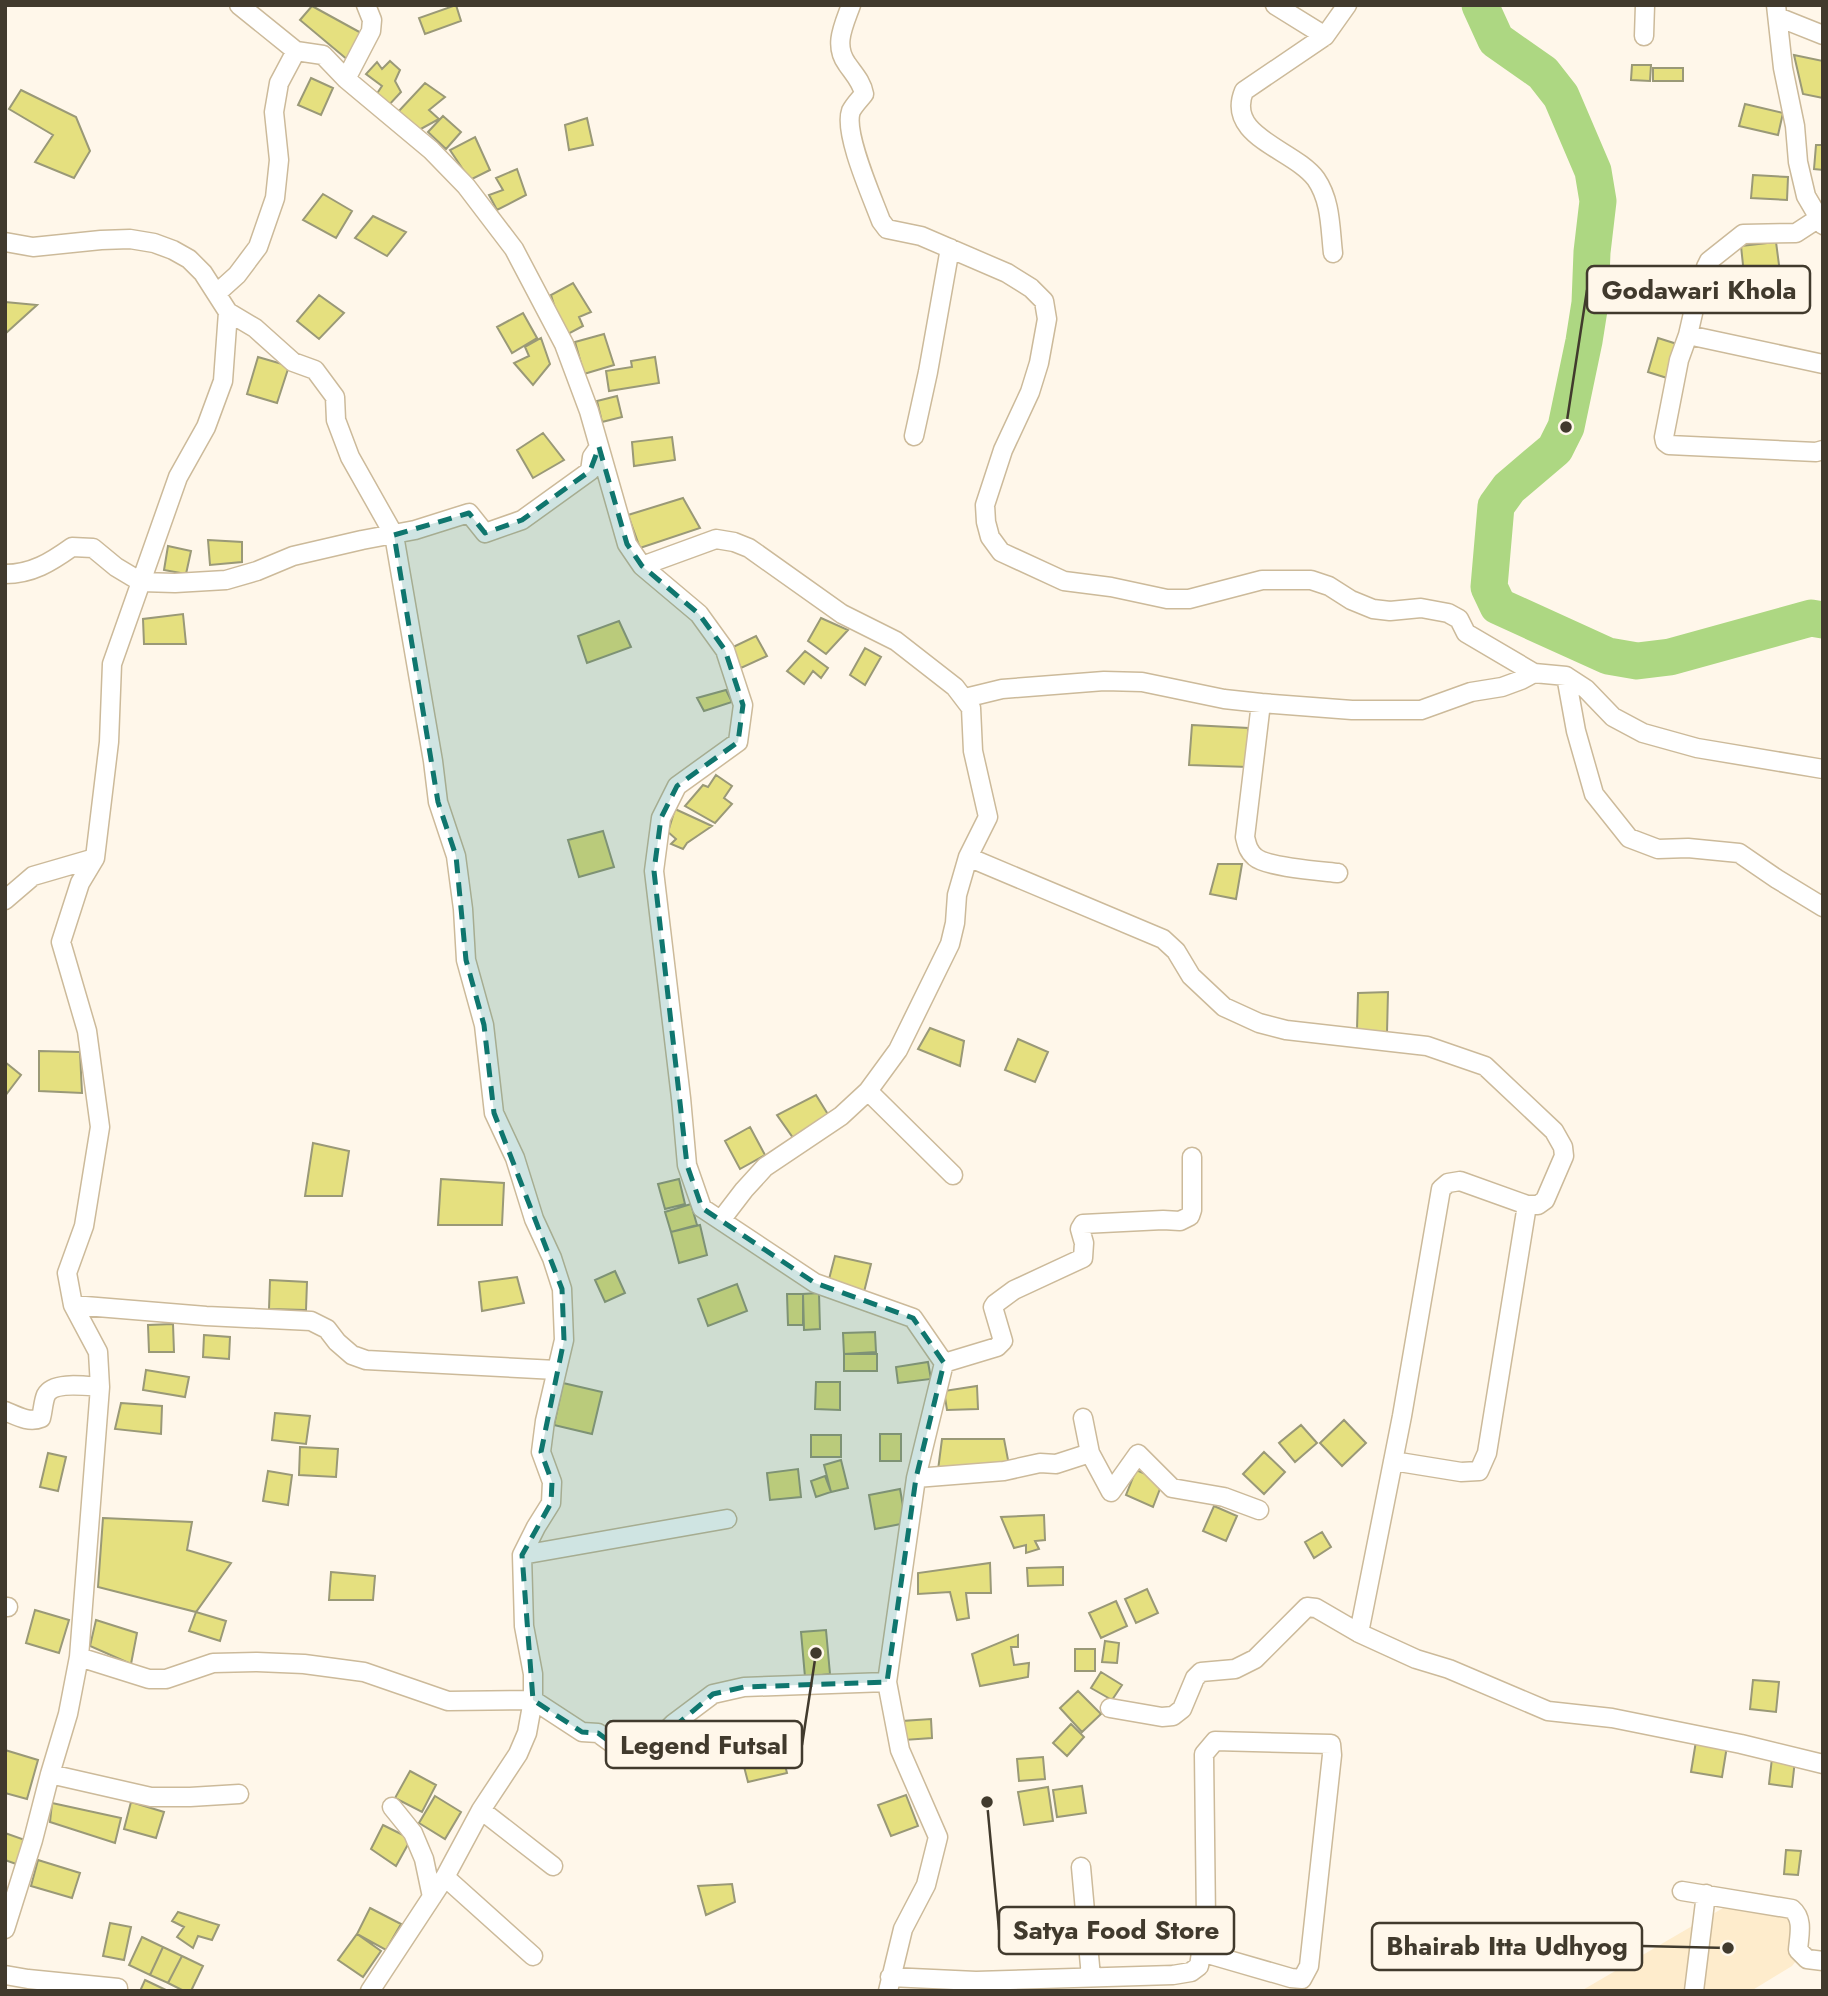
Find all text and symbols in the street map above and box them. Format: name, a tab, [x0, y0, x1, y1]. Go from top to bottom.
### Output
callout: Godawari Khola	[1587, 266, 1810, 313]
text: Godawari Khola	[1601, 271, 1797, 309]
callout: Legend Futsal	[606, 1721, 802, 1768]
text: Legend Futsal	[620, 1726, 788, 1764]
callout: Satya Food Store	[999, 1907, 1234, 1954]
text: Satya Food Store	[1012, 1911, 1220, 1949]
callout: Bhairab Itta Udhyog	[1372, 1923, 1642, 1970]
text: Bhairab Itta Udhyog	[1386, 1927, 1628, 1965]

